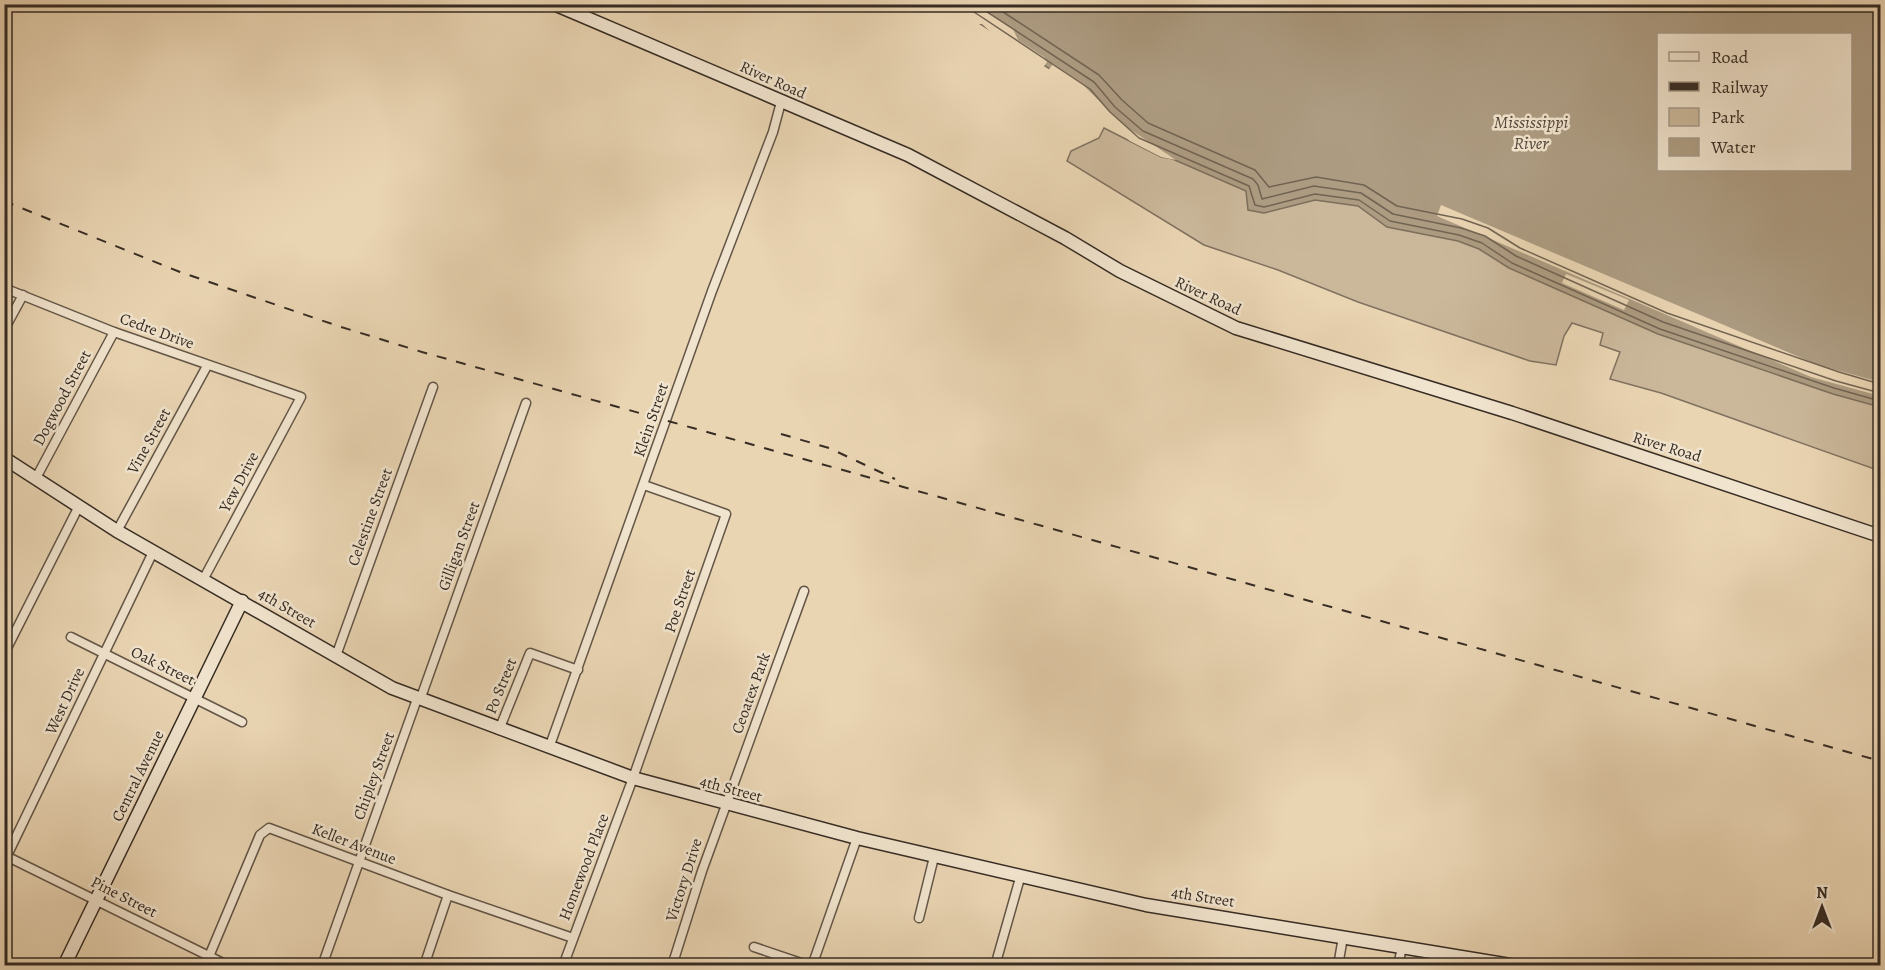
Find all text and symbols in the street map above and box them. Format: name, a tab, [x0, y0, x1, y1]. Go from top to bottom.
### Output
legend	[1657, 33, 1852, 171]
text: Road	[1711, 45, 1749, 69]
street label: River Road	[736, 56, 810, 105]
text: Railway	[1711, 75, 1769, 99]
text: Park	[1711, 105, 1745, 129]
water label: Mississippi River	[1494, 110, 1569, 155]
text: Water	[1710, 135, 1756, 159]
street label: River Road	[1171, 271, 1245, 321]
street label: Cedre Drive	[117, 307, 197, 355]
street label: Dogwood Street	[28, 346, 96, 450]
street label: Klein Street	[628, 380, 674, 460]
street label: Vine Street	[121, 404, 176, 479]
street label: River Road	[1630, 426, 1704, 468]
street label: Yew Drive	[213, 448, 264, 517]
street label: Celestine Street	[342, 465, 398, 569]
street label: Gilligan Street	[433, 498, 485, 594]
street label: Poe Street	[659, 566, 701, 636]
street label: 4th Street	[254, 583, 320, 633]
street label: Oak Street	[127, 641, 199, 691]
street label: Ceoatex Park	[726, 649, 776, 737]
street label: Po Street	[480, 655, 522, 717]
street label: West Drive	[39, 664, 90, 739]
street label: Central Avenue	[106, 727, 170, 825]
street label: Chipley Street	[348, 729, 400, 823]
street label: 4th Street	[697, 770, 765, 808]
street label: Homewood Place	[554, 810, 614, 924]
street label: Keller Avenue	[309, 818, 399, 870]
street label: Victory Drive	[660, 836, 708, 925]
street label: Pine Street	[87, 871, 161, 923]
north arrow	[1792, 877, 1852, 937]
street label: 4th Street	[1170, 881, 1236, 913]
text: N	[1816, 882, 1828, 904]

